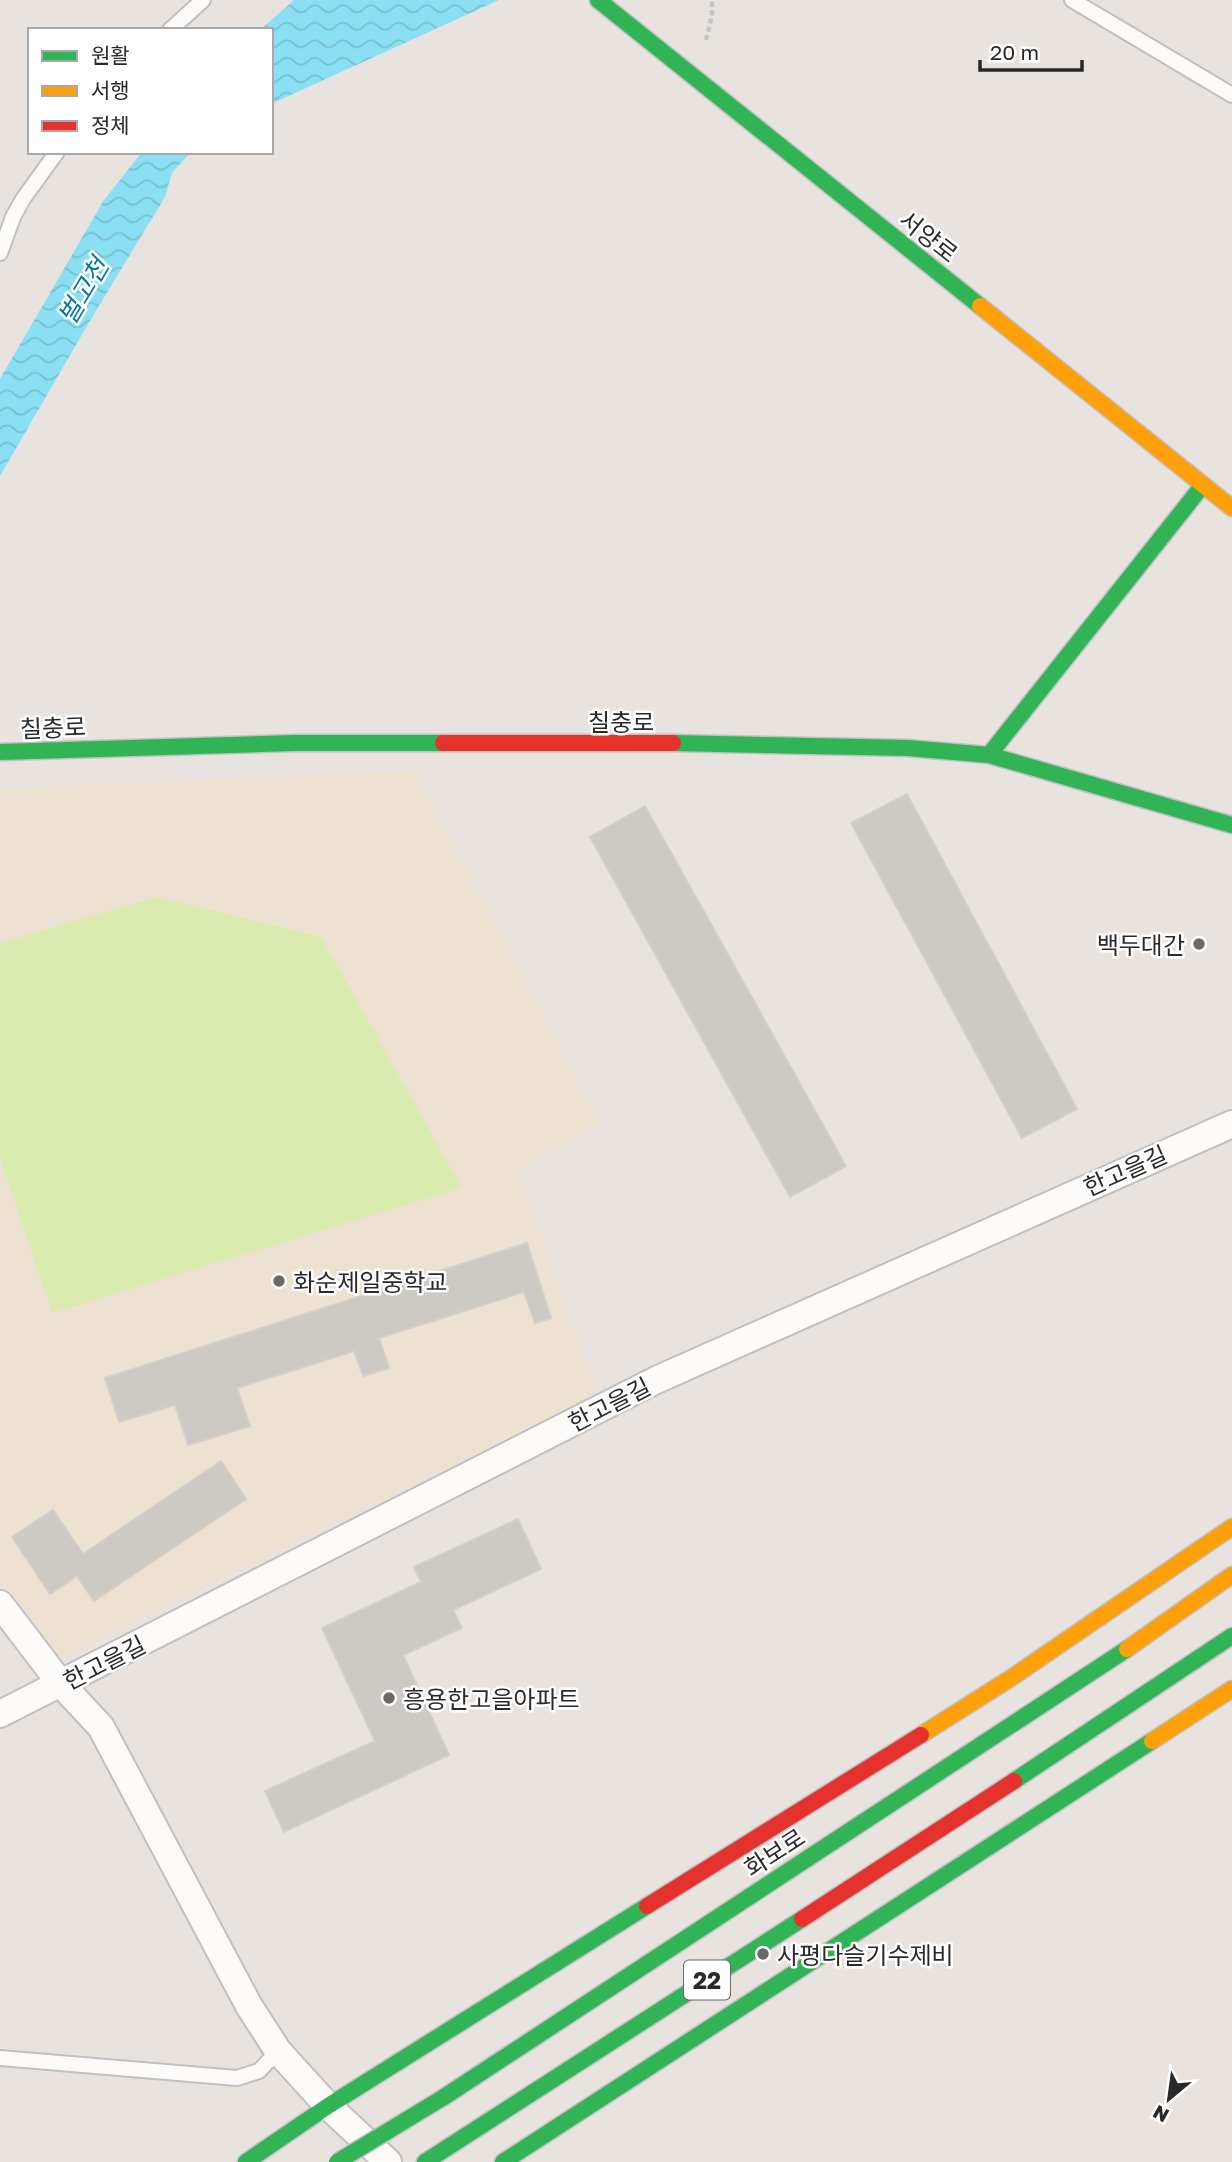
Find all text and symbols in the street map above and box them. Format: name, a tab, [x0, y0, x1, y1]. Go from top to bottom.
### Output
legend	[28, 28, 273, 154]
scale bar	[980, 28, 1082, 72]
text: 20 m	[990, 39, 1039, 65]
text: 원활	[91, 42, 130, 68]
text: 서행	[91, 77, 130, 103]
text: 정체	[91, 112, 130, 138]
street label: 서양로	[894, 204, 964, 268]
water label: 벌고천	[51, 250, 116, 330]
street label: 칠충로	[588, 707, 654, 736]
street label: 칠충로	[19, 711, 87, 743]
place label: 백두대간	[1097, 930, 1185, 959]
marker: 백두대간	[1191, 936, 1207, 952]
street label: 한고을길	[1079, 1139, 1171, 1201]
place label: 화순제일중학교	[293, 1267, 448, 1296]
marker: 화순제일중학교	[271, 1273, 287, 1289]
street label: 한고을길	[563, 1371, 655, 1437]
street label: 한고을길	[58, 1629, 150, 1695]
place label: 흥용한고을아파트	[403, 1684, 580, 1713]
marker: 흥용한고을아파트	[381, 1690, 397, 1706]
street label: 화보로	[738, 1822, 810, 1882]
place label: 사평다슬기수제비	[777, 1940, 954, 1969]
marker: 사평다슬기수제비	[755, 1946, 771, 1962]
road number: 22	[684, 1960, 730, 1999]
north arrow	[1134, 2064, 1204, 2134]
text: N	[1149, 2101, 1172, 2128]

